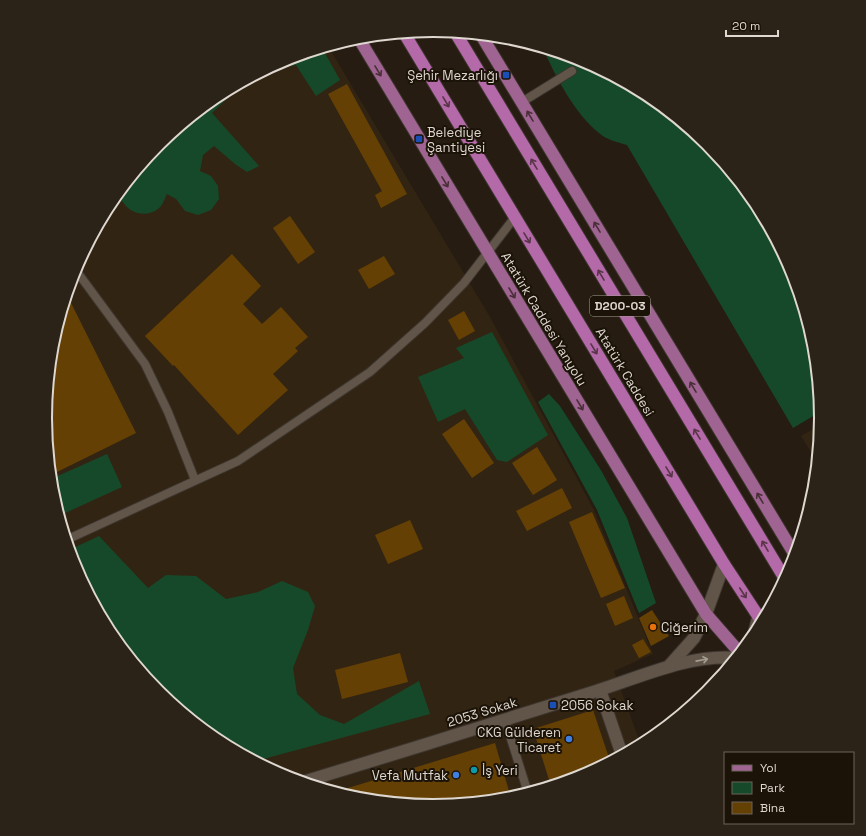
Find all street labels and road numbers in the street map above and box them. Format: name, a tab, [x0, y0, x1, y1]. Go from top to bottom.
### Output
street label: Atatürk Caddesi Yanyolu	[497, 249, 591, 389]
road number: D200-03	[590, 296, 650, 316]
street label: Atatürk Caddesi	[592, 325, 658, 419]
street label: 2053 Sokak	[445, 693, 519, 731]

